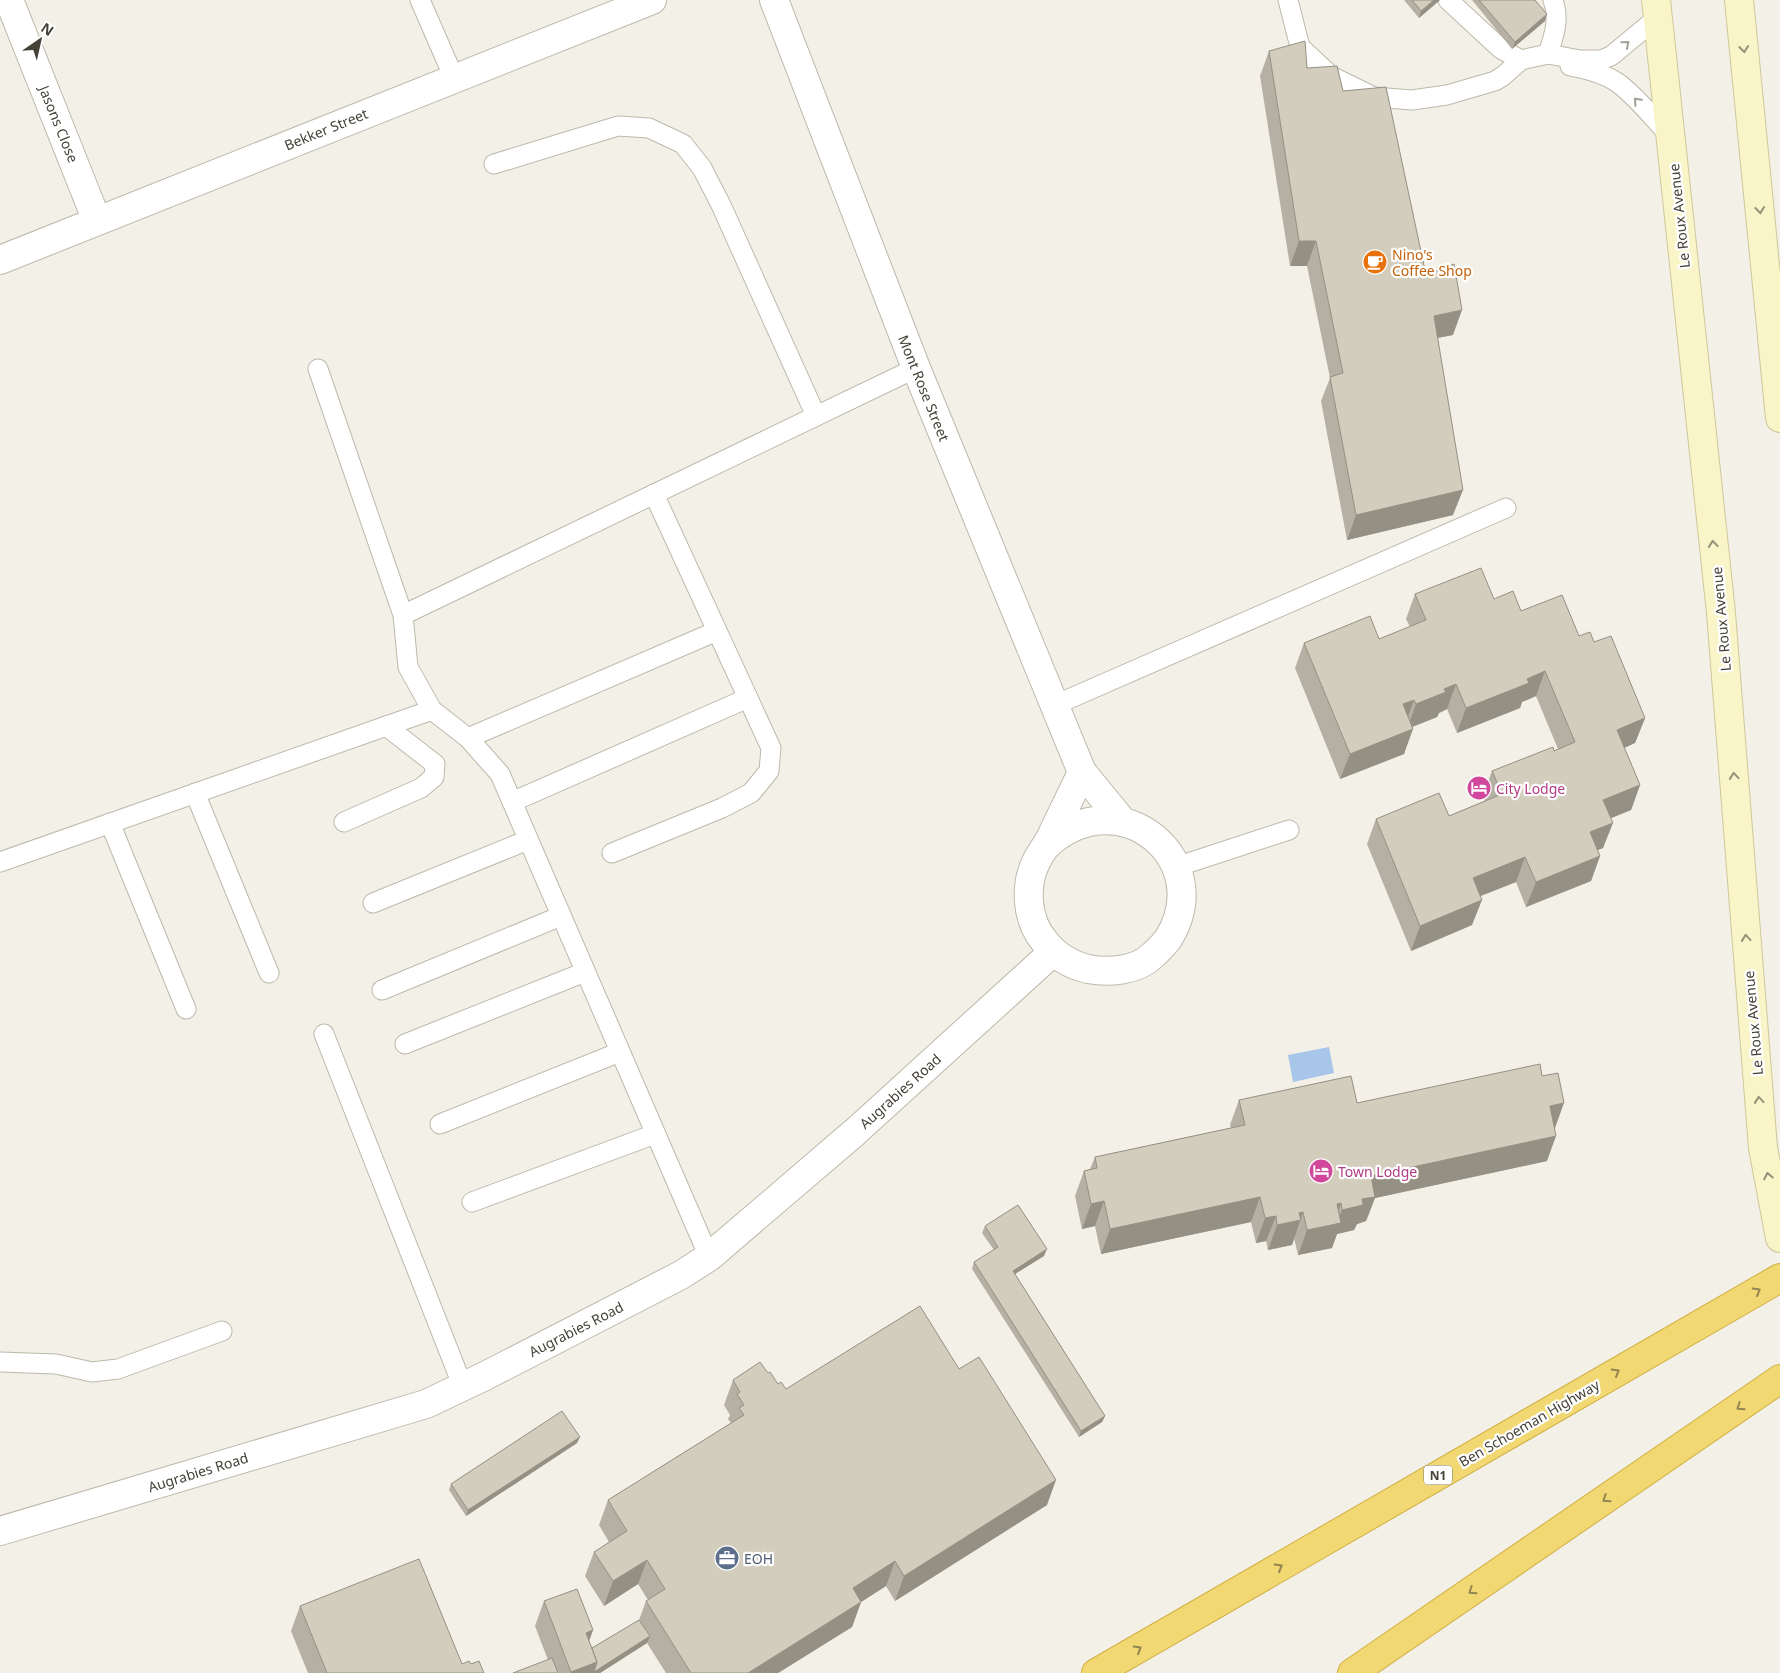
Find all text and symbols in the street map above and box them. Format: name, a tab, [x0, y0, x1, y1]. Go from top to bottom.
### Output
north arrow	[15, 15, 65, 65]
text: N	[38, 18, 58, 40]
one-way arrow	[1621, 41, 1630, 50]
one-way arrow	[1738, 45, 1749, 53]
street label: Jasons Close	[34, 81, 83, 165]
one-way arrow	[1634, 98, 1643, 107]
street label: Bekker Street	[281, 104, 371, 154]
street label: Le Roux Avenue	[1664, 163, 1694, 269]
one-way arrow	[1754, 207, 1765, 215]
place label: Nino's Coffee Shop	[1392, 245, 1472, 280]
cafe icon: Nino's Coffee Shop	[1362, 249, 1388, 275]
street label: Mont Rose Street	[894, 332, 954, 444]
one-way arrow	[1708, 540, 1719, 548]
street label: Le Roux Avenue	[1707, 566, 1735, 672]
one-way arrow	[1728, 772, 1739, 780]
hotel icon: City Lodge	[1466, 775, 1492, 801]
place label: City Lodge	[1496, 779, 1565, 798]
one-way arrow	[1741, 934, 1752, 942]
street label: Le Roux Avenue	[1739, 970, 1767, 1076]
street label: Augrabies Road	[855, 1049, 945, 1133]
one-way arrow	[1754, 1096, 1765, 1104]
hotel icon: Town Lodge	[1308, 1158, 1334, 1184]
place label: Town Lodge	[1338, 1162, 1417, 1181]
one-way arrow	[1764, 1172, 1774, 1180]
one-way arrow	[1752, 1288, 1761, 1298]
street label: Augrabies Road	[526, 1297, 626, 1361]
one-way arrow	[1611, 1369, 1620, 1379]
street label: Ben Schoeman Highway	[1455, 1375, 1603, 1471]
one-way arrow	[1736, 1401, 1746, 1410]
street label: Augrabies Road	[146, 1448, 250, 1496]
road number: N1	[1424, 1466, 1452, 1484]
one-way arrow	[1602, 1493, 1612, 1502]
office icon: EOH	[714, 1545, 740, 1571]
place label: EOH	[744, 1549, 773, 1568]
one-way arrow	[1273, 1564, 1282, 1574]
one-way arrow	[1468, 1585, 1478, 1594]
one-way arrow	[1132, 1645, 1141, 1655]

